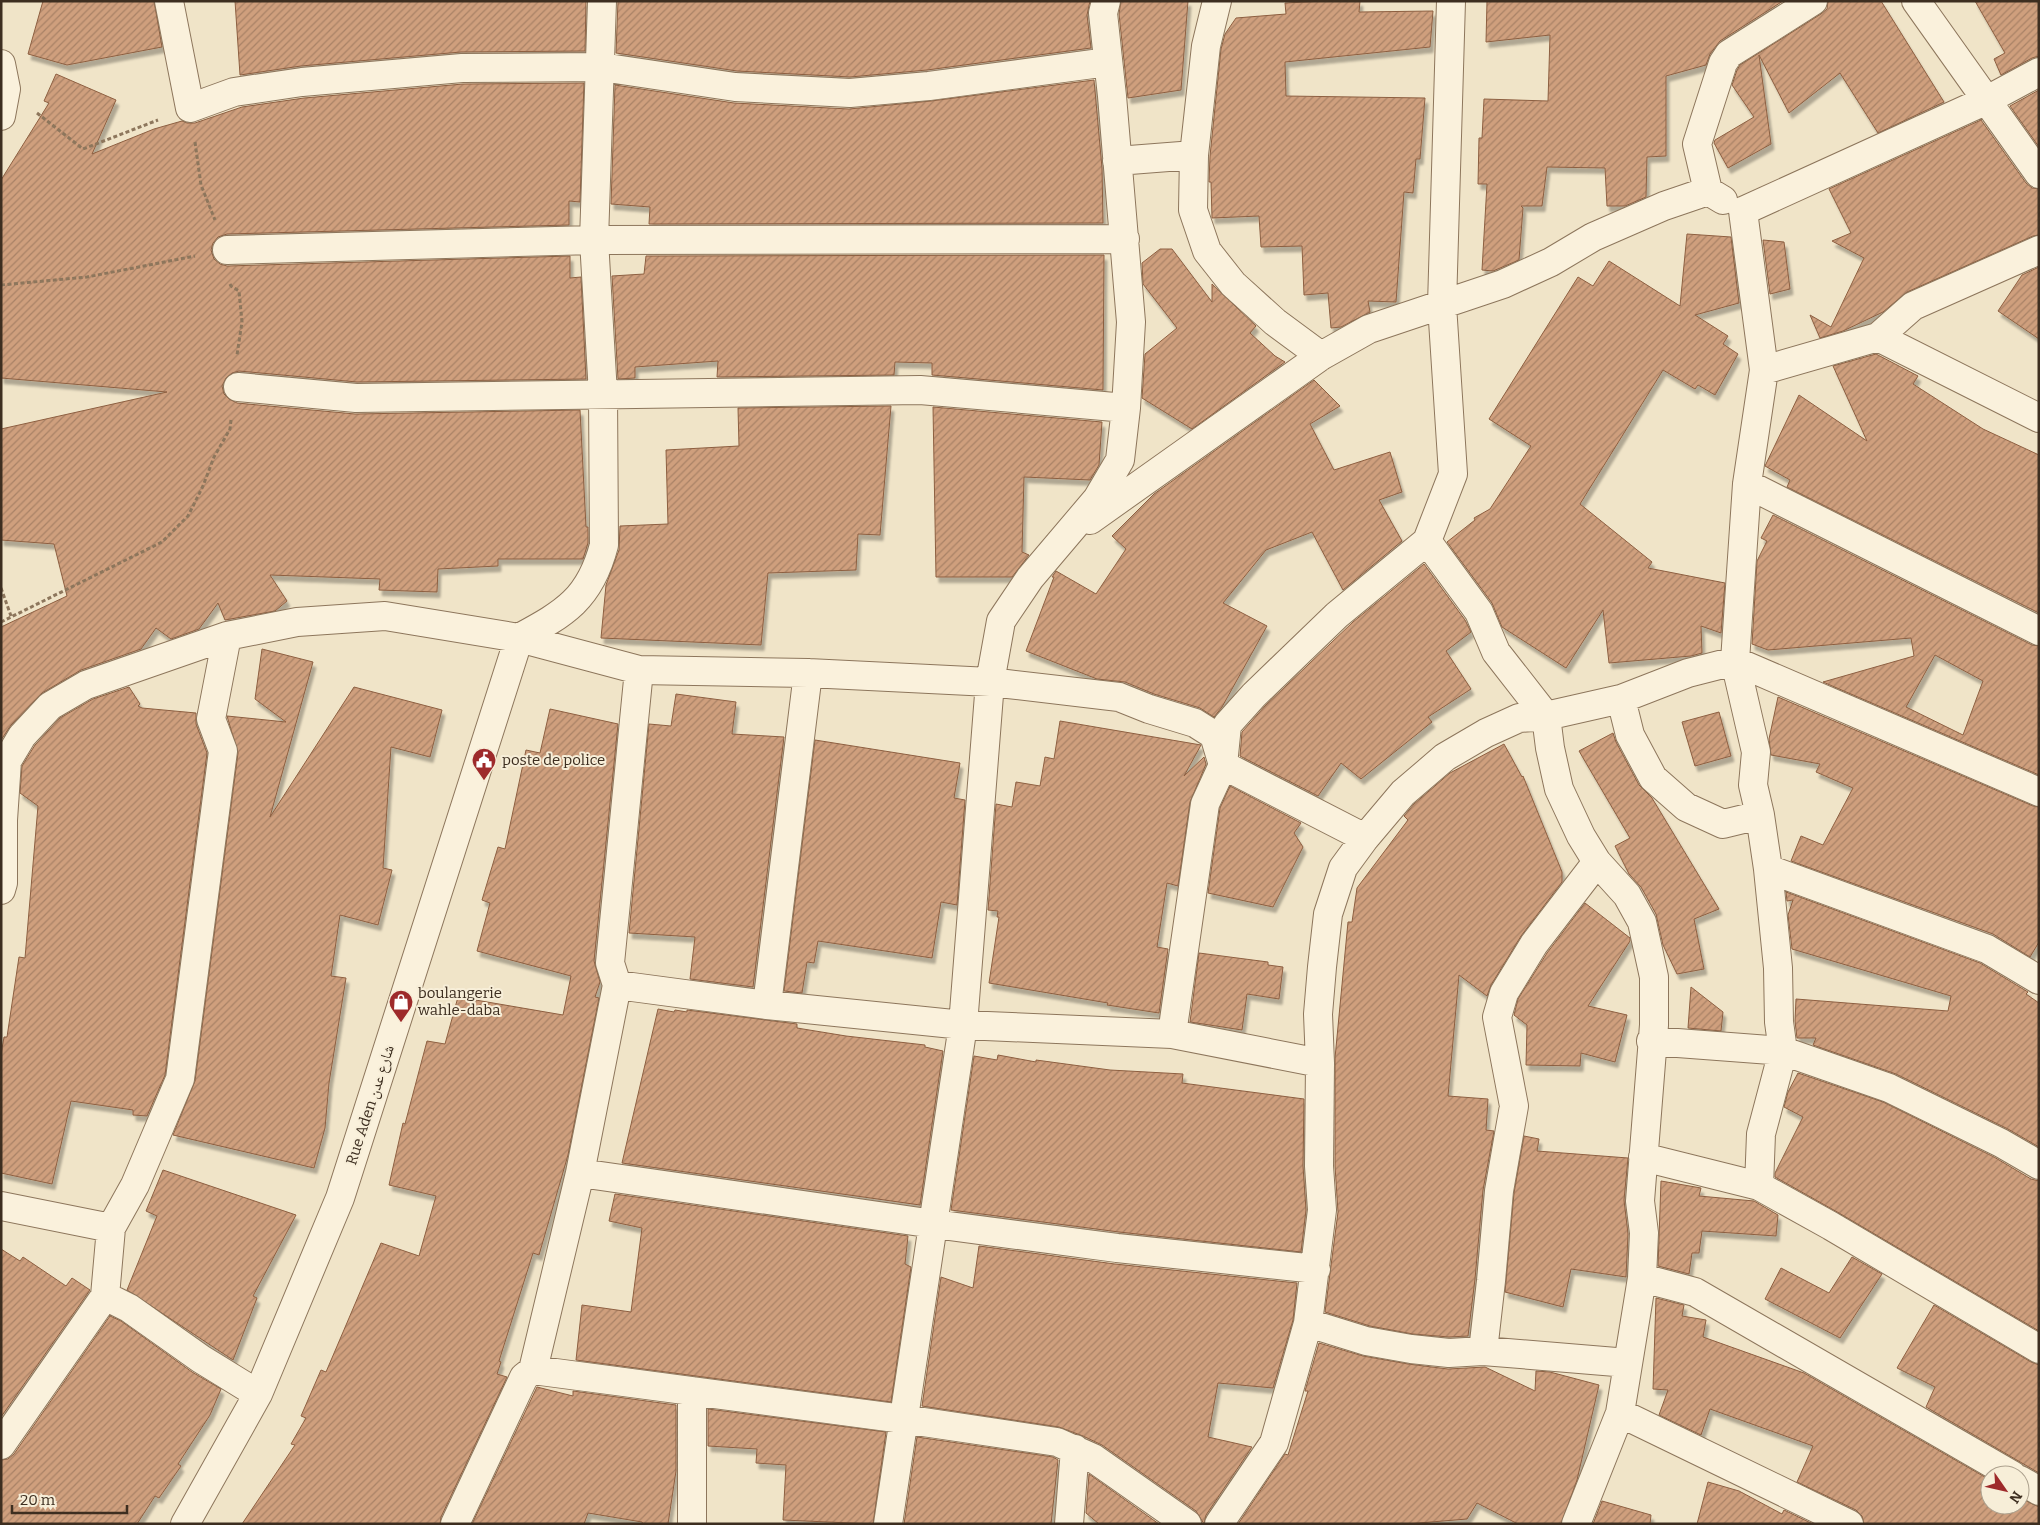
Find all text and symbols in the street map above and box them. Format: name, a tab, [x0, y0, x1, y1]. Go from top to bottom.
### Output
public building icon: poste de police	[471, 747, 497, 781]
place label: poste de police	[502, 751, 605, 769]
place label: boulangerie wahle-daba	[417, 984, 502, 1019]
shop icon: boulangerie wahle-daba	[388, 989, 414, 1023]
street label: Rue Aden شارع عدن	[342, 1043, 399, 1168]
north arrow	[1980, 1465, 2030, 1515]
scale bar	[12, 1482, 128, 1514]
text: N	[2005, 1488, 2025, 1506]
text: 20 m	[20, 1491, 56, 1509]

